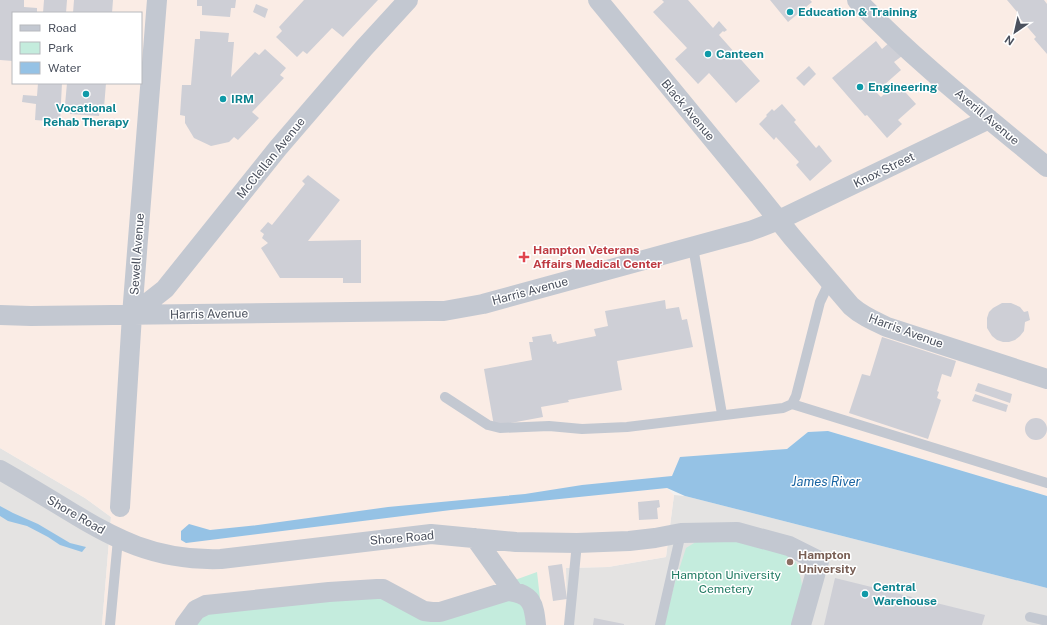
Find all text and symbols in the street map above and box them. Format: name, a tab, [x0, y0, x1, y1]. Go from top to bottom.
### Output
place label: Education & Training	[798, 5, 918, 19]
marker: Education & Training	[785, 7, 795, 17]
legend	[12, 12, 142, 84]
north arrow	[995, 12, 1035, 52]
text: Road	[48, 21, 76, 35]
text: N	[1002, 33, 1016, 48]
text: Park	[48, 41, 74, 55]
place label: Canteen	[716, 47, 764, 61]
marker: Canteen	[703, 49, 713, 59]
text: Water	[48, 61, 82, 75]
street label: Black Avenue	[658, 77, 718, 144]
place label: Engineering	[868, 80, 938, 94]
marker: Engineering	[855, 82, 865, 92]
street label: Averill Avenue	[952, 86, 1022, 148]
marker: Vocational Rehab Therapy	[81, 89, 91, 99]
place label: IRM	[231, 92, 254, 106]
marker: IRM	[218, 94, 228, 104]
place label: Vocational Rehab Therapy	[43, 101, 129, 129]
street label: McClellan Avenue	[234, 115, 308, 201]
street label: Knox Street	[851, 149, 917, 191]
street label: Sewell Avenue	[127, 212, 147, 295]
place label: Hampton Veterans Affairs Medical Center	[533, 243, 662, 271]
marker: Hampton Veterans Affairs Medical Center	[518, 251, 530, 263]
street label: Harris Avenue	[490, 274, 570, 308]
street label: Harris Avenue	[170, 306, 248, 322]
street label: Harris Avenue	[867, 311, 945, 351]
water label: James River	[792, 474, 861, 489]
street label: Shore Road	[45, 493, 107, 537]
street label: Shore Road	[369, 528, 435, 548]
place label: Hampton University	[798, 548, 856, 576]
marker: Hampton University	[785, 557, 795, 567]
park label: Hampton University Cemetery	[671, 568, 782, 596]
place label: Central Warehouse	[873, 580, 937, 608]
marker: Central Warehouse	[860, 589, 870, 599]

